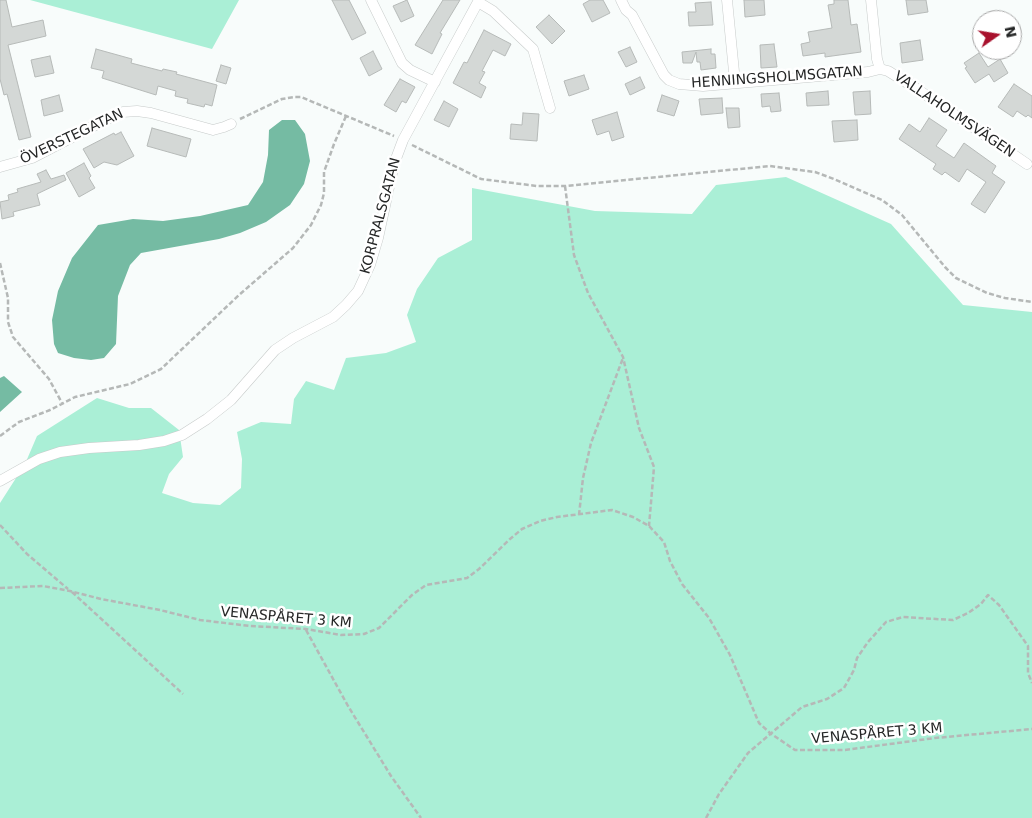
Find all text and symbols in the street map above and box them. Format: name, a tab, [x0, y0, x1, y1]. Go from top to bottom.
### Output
north arrow	[972, 10, 1022, 60]
text: N	[1002, 24, 1020, 39]
street label: HENNINGSHOLMSGATAN	[691, 64, 863, 92]
street label: VALLAHOLMSVÄGEN	[890, 68, 1018, 162]
street label: ÖVERSTEGATAN	[18, 106, 126, 168]
street label: KORPRALSGATAN	[357, 156, 405, 276]
street label: VENASPÅRET 3 KM	[220, 604, 352, 632]
street label: VENASPÅRET 3 KM	[811, 720, 943, 748]

